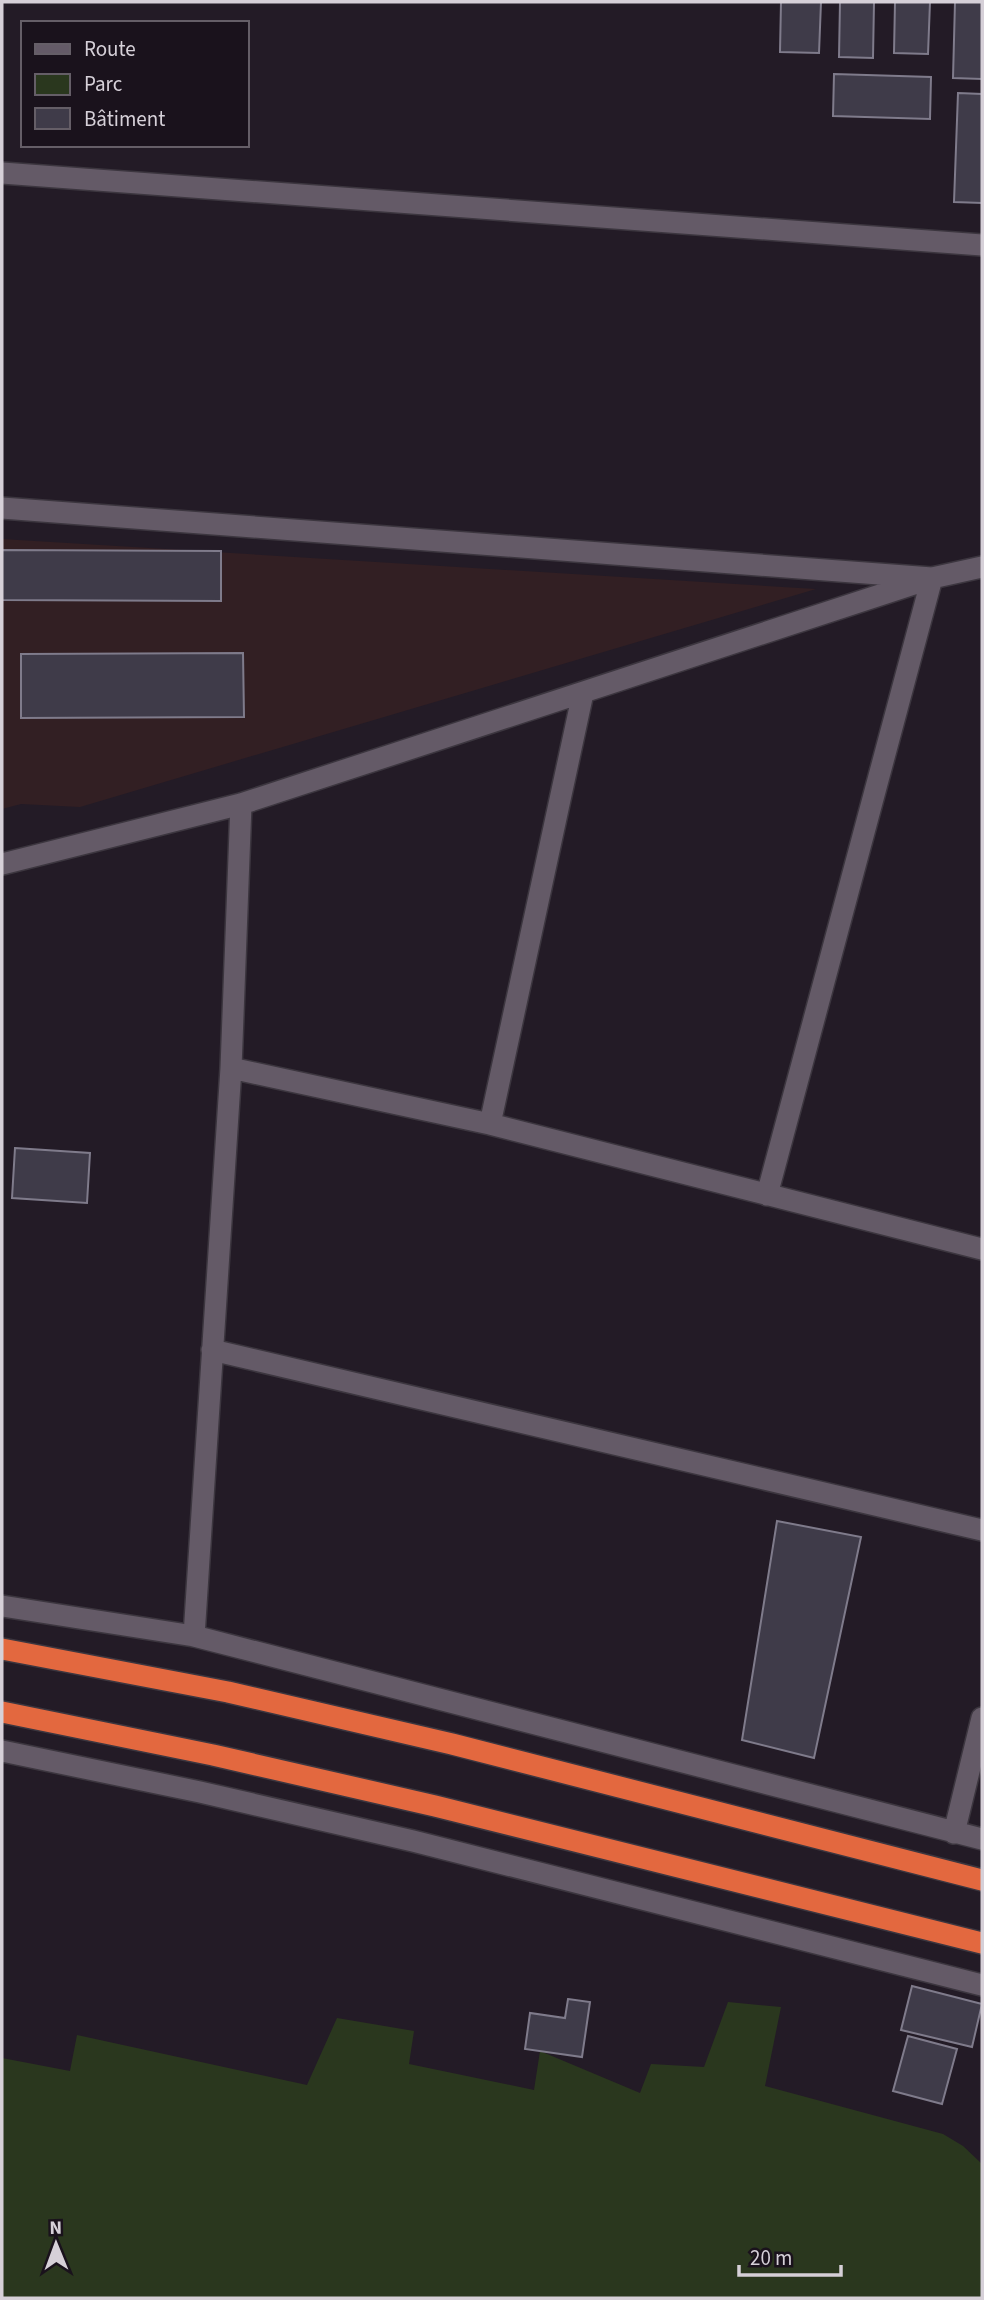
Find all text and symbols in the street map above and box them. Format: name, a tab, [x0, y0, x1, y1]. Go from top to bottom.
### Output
legend	[21, 21, 248, 147]
text: Route	[84, 34, 136, 64]
text: Parc	[84, 69, 123, 99]
text: Bâtiment	[84, 104, 165, 134]
north arrow	[21, 2209, 91, 2279]
text: N	[49, 2215, 62, 2242]
scale bar	[739, 2234, 841, 2278]
text: 20 m	[750, 2243, 792, 2273]

